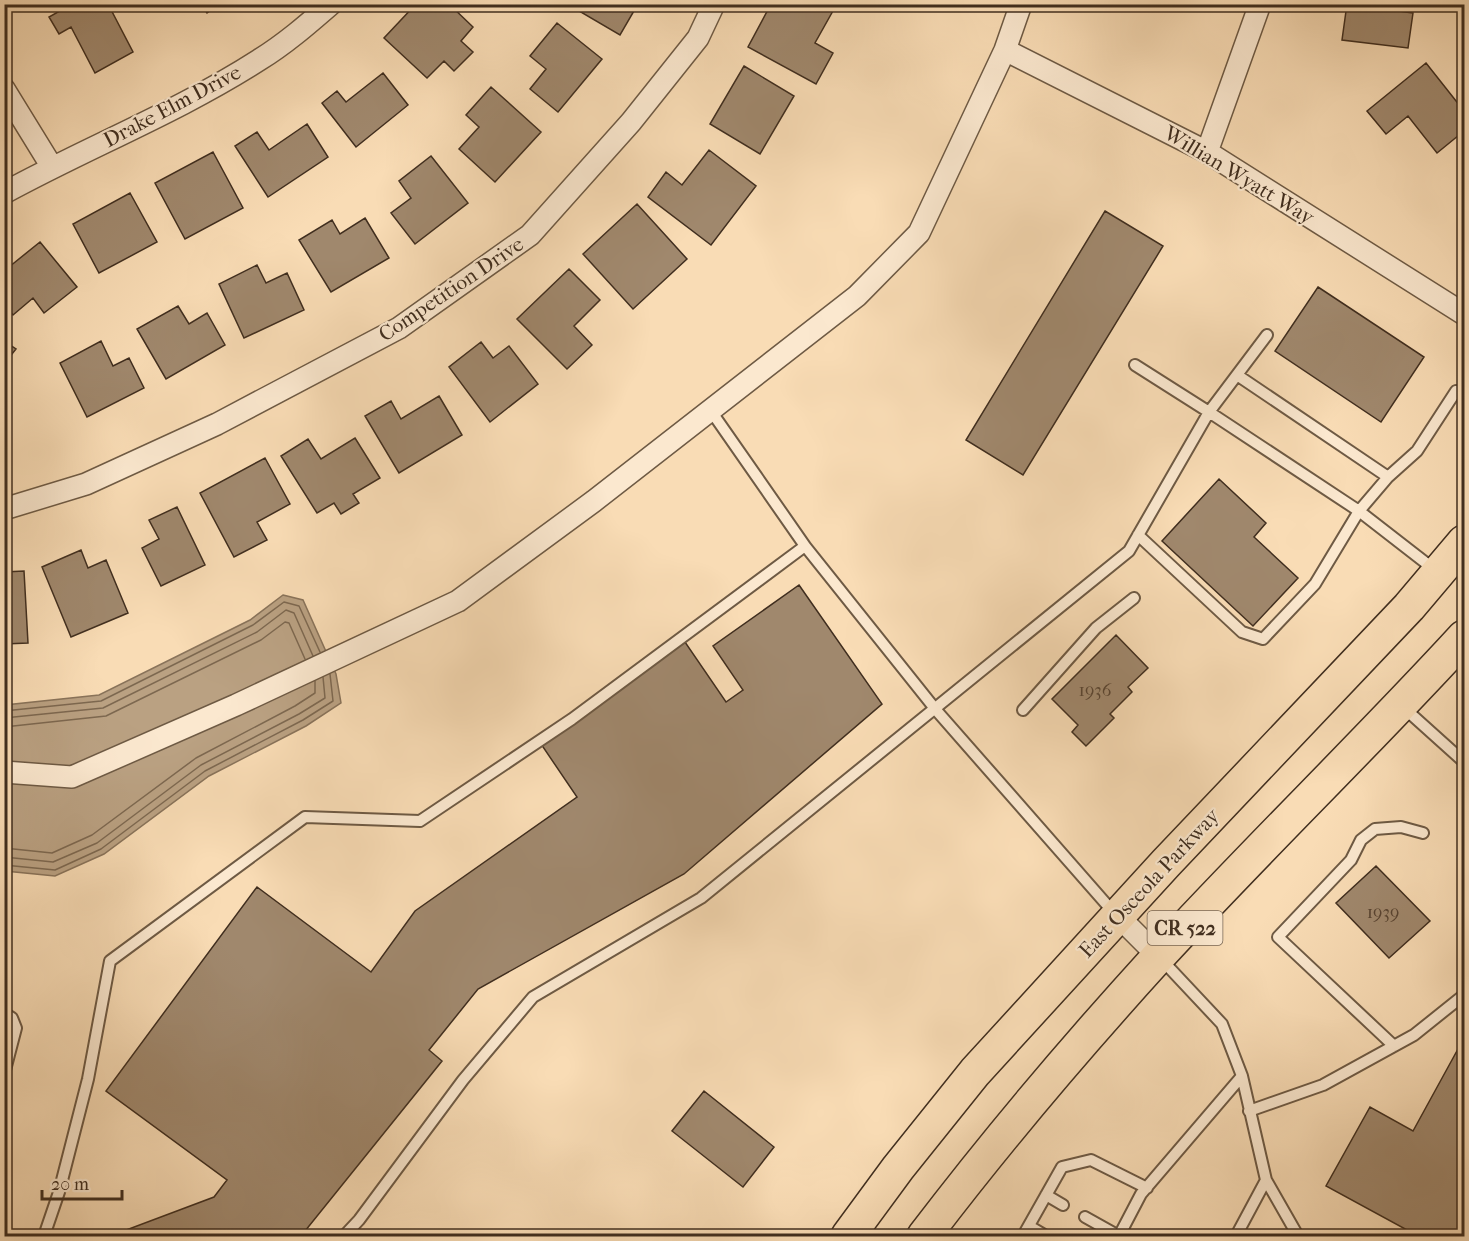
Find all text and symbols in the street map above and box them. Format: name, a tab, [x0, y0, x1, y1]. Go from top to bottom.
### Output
street label: Drake Elm Drive	[99, 60, 245, 152]
street label: Willian Wyatt Way	[1159, 120, 1319, 230]
street label: Competition Drive	[374, 232, 528, 346]
house number: 1936	[1079, 680, 1112, 701]
street label: East Osceola Parkway	[1074, 803, 1225, 962]
house number: 1939	[1367, 902, 1399, 923]
road number: CR 522	[1148, 911, 1222, 945]
scale bar	[42, 1163, 122, 1201]
text: 20 m	[51, 1174, 89, 1195]

